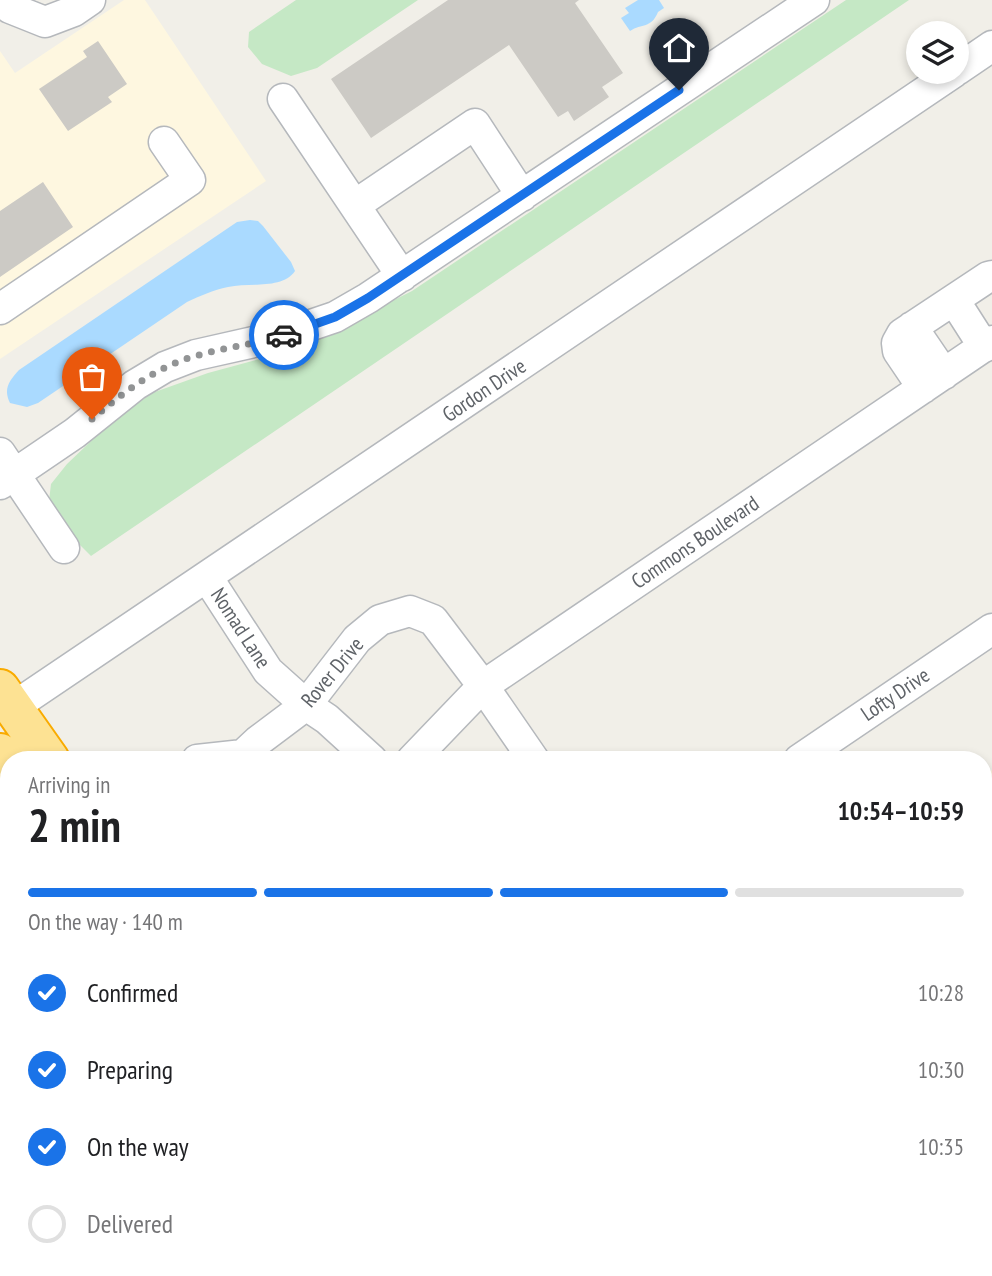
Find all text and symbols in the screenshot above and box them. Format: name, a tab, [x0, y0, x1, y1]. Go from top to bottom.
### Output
pin	[649, 18, 709, 90]
map controls	[906, 21, 969, 84]
button: layers	[906, 21, 969, 84]
icon: home	[660, 29, 698, 67]
courier	[249, 300, 319, 370]
icon: car	[265, 316, 303, 354]
pin	[62, 347, 122, 419]
street label: Gordon Drive	[437, 352, 531, 428]
icon: bag	[73, 358, 111, 396]
street label: Commons Boulevard	[626, 489, 764, 595]
street label: Nomad Lane	[205, 583, 277, 673]
street label: Rover Drive	[295, 631, 369, 713]
street label: Lofty Drive	[855, 661, 935, 727]
text: Arriving in	[28, 770, 110, 799]
text: 10:54–10:59	[837, 794, 964, 827]
text: 2 min	[28, 795, 121, 855]
text: On the way · 140 m	[28, 907, 183, 936]
icon: check	[28, 974, 66, 1012]
text: Confirmed	[87, 976, 178, 1009]
text: 10:28	[918, 978, 964, 1007]
icon: check	[28, 1051, 66, 1089]
text: Preparing	[87, 1053, 173, 1086]
text: 10:30	[918, 1055, 964, 1084]
icon: check	[28, 1128, 66, 1166]
text: On the way	[87, 1130, 189, 1163]
text: 10:35	[918, 1132, 964, 1161]
text: Delivered	[87, 1207, 173, 1240]

